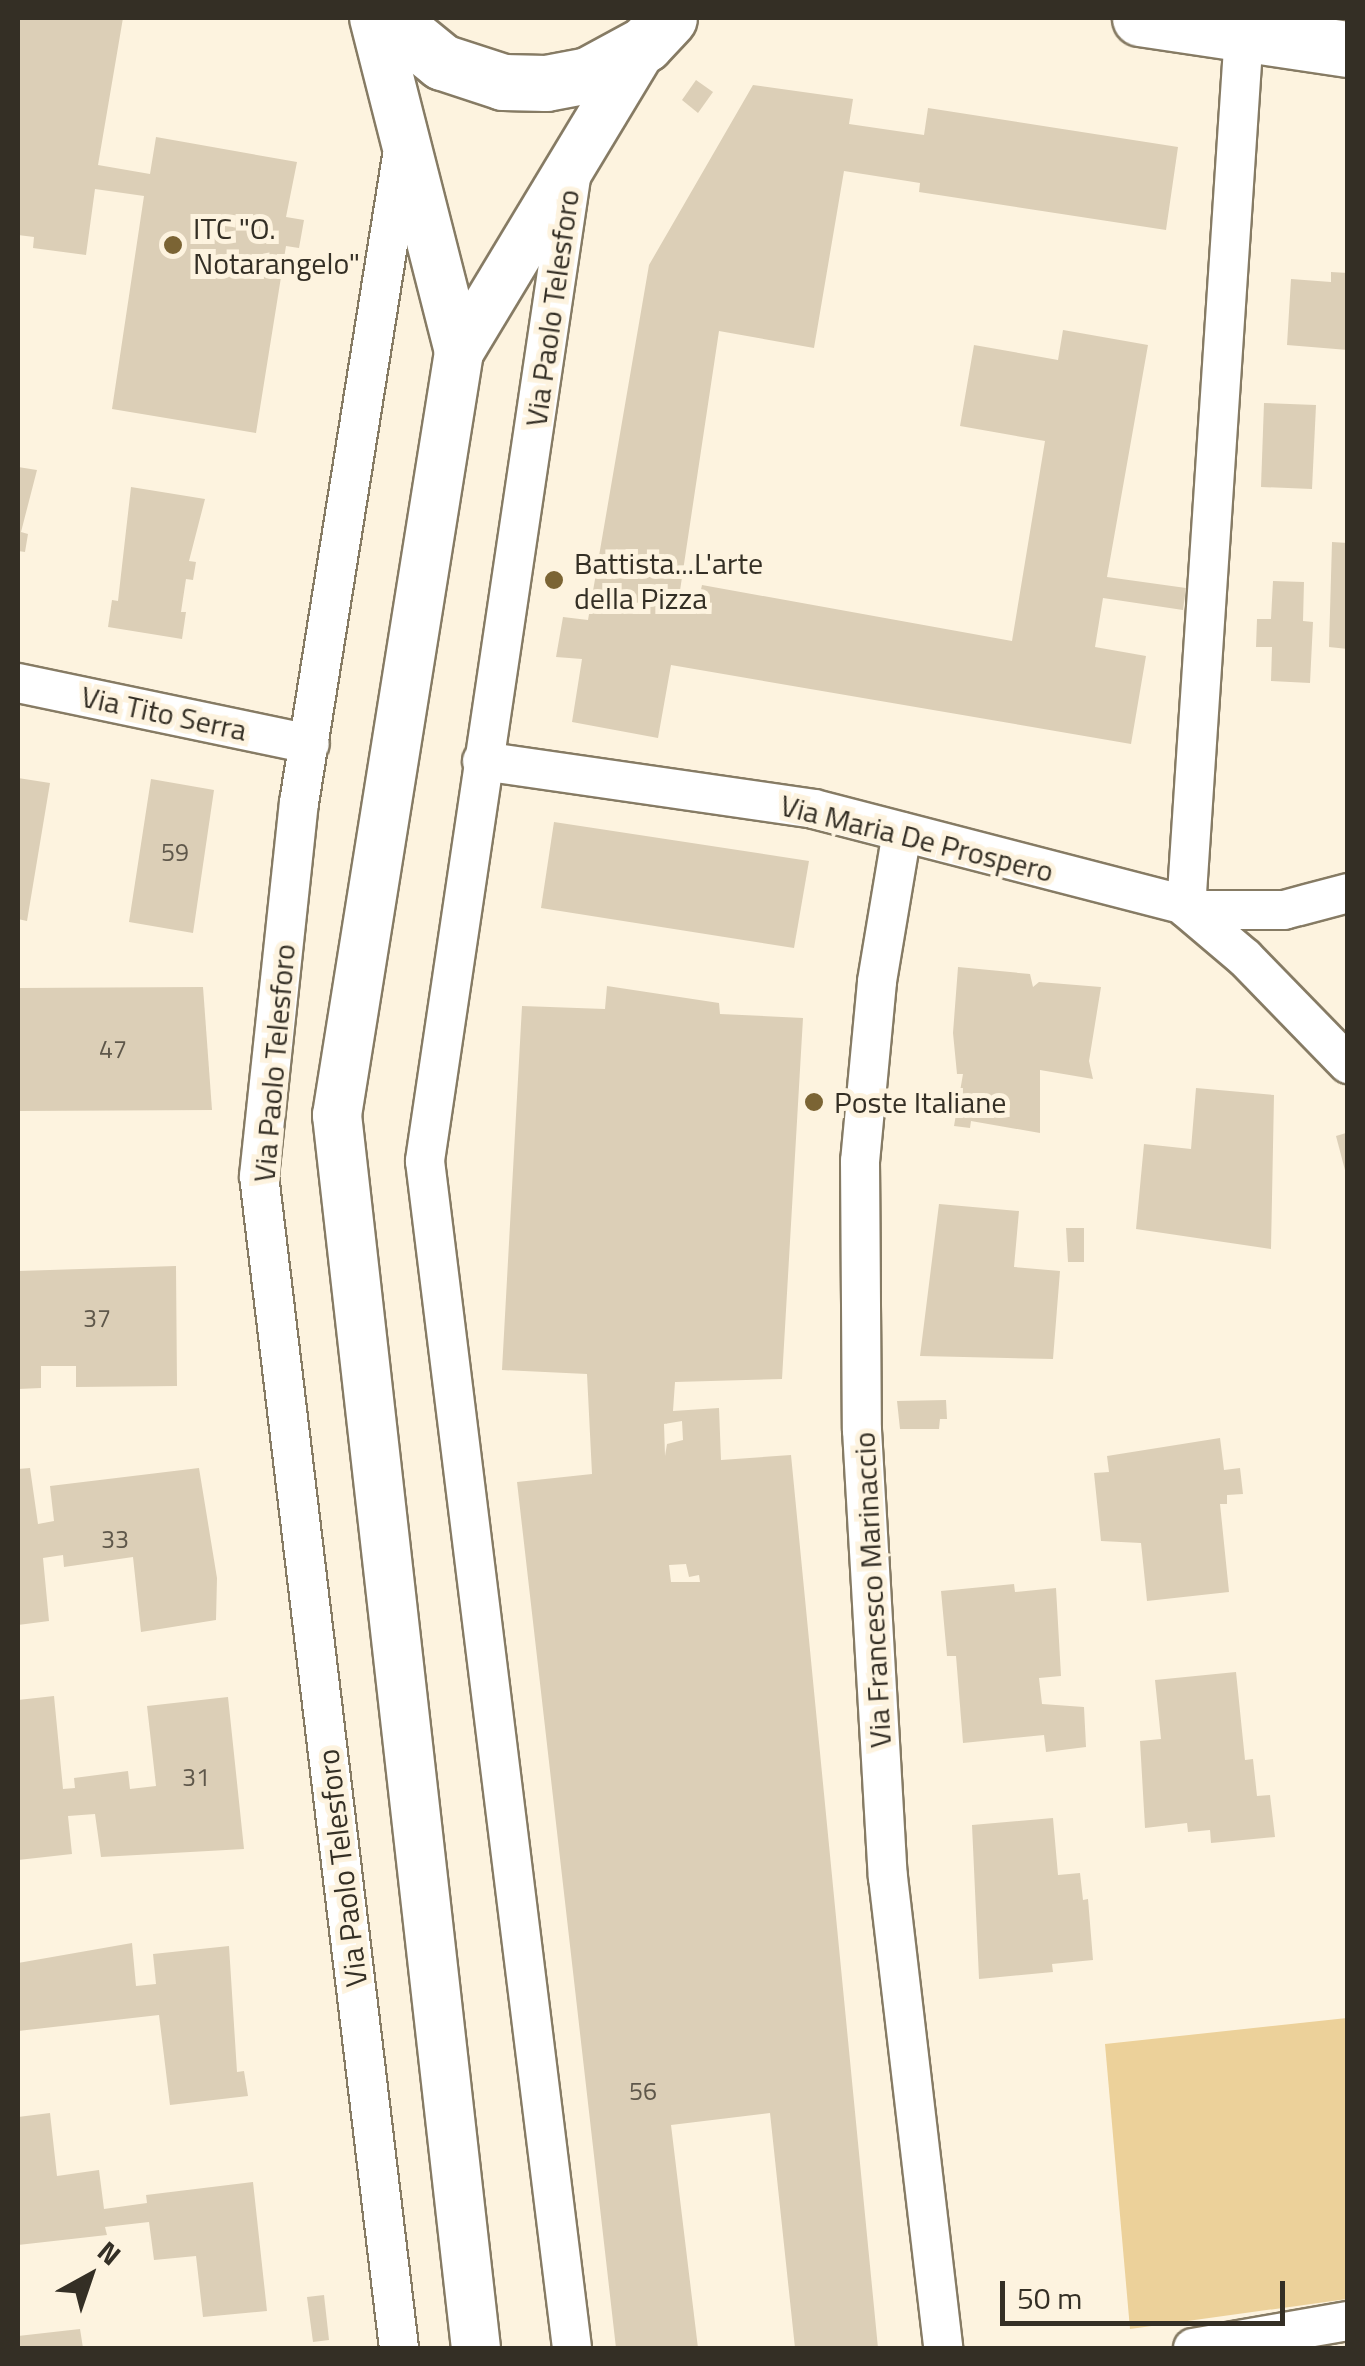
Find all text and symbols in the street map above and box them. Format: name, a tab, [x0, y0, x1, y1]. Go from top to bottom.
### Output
street label: Via Paolo Telesforo	[518, 187, 586, 429]
place label: ITC "O. Notarangelo"	[193, 210, 360, 280]
marker: ITC "O. Notarangelo"	[162, 234, 184, 256]
place label: Battista...L'arte della Pizza	[574, 545, 763, 616]
marker: Battista...L'arte della Pizza	[543, 569, 565, 591]
street label: Via Tito Serra	[78, 678, 250, 748]
street label: Via Maria De Prospero	[777, 787, 1057, 889]
house number: 59	[161, 837, 189, 867]
street label: Via Paolo Telesforo	[246, 942, 302, 1184]
house number: 47	[99, 1034, 127, 1064]
place label: Poste Italiane	[834, 1084, 1006, 1120]
marker: Poste Italiane	[803, 1091, 825, 1113]
house number: 37	[83, 1303, 111, 1333]
street label: Via Francesco Marinaccio	[846, 1431, 898, 1749]
house number: 33	[101, 1524, 129, 1554]
street label: Via Paolo Telesforo	[310, 1747, 374, 1989]
house number: 31	[182, 1762, 210, 1792]
house number: 56	[629, 2076, 657, 2106]
north arrow	[40, 2226, 140, 2326]
text: N	[88, 2230, 131, 2275]
scale bar	[1005, 2261, 1290, 2323]
text: 50 m	[1017, 2275, 1082, 2321]

